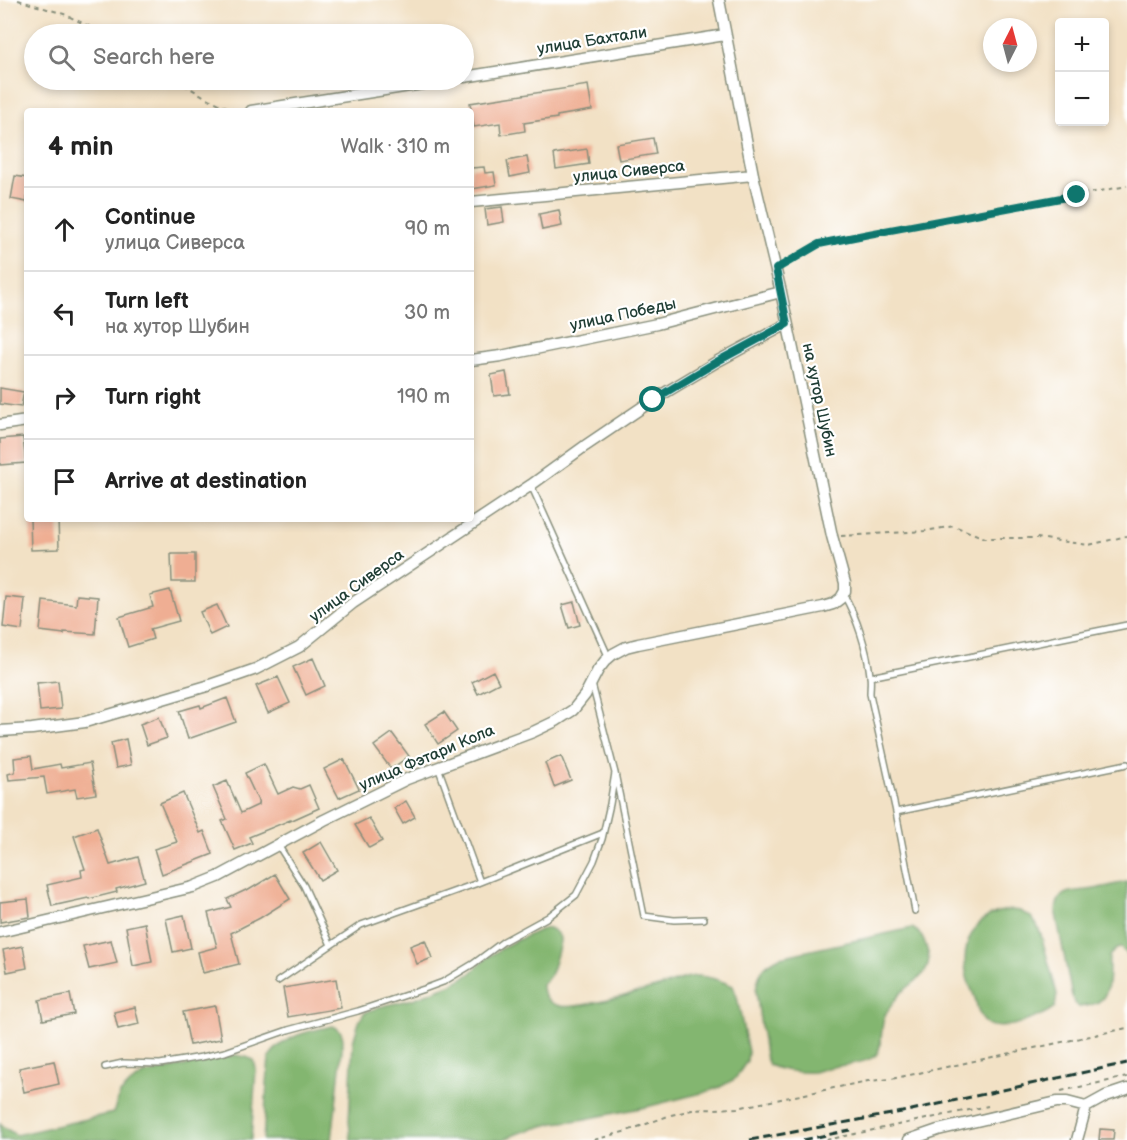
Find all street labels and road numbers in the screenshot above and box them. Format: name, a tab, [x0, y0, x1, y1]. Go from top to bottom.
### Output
street label: улица Бахтали	[536, 23, 648, 59]
street label: улица Сиверса	[572, 157, 686, 187]
street label: улица Победы	[568, 294, 678, 336]
street label: на хутор Шубин	[798, 341, 840, 459]
street label: улица Сиверса	[306, 545, 408, 627]
street label: улица Фэтари Кола	[357, 721, 498, 795]

